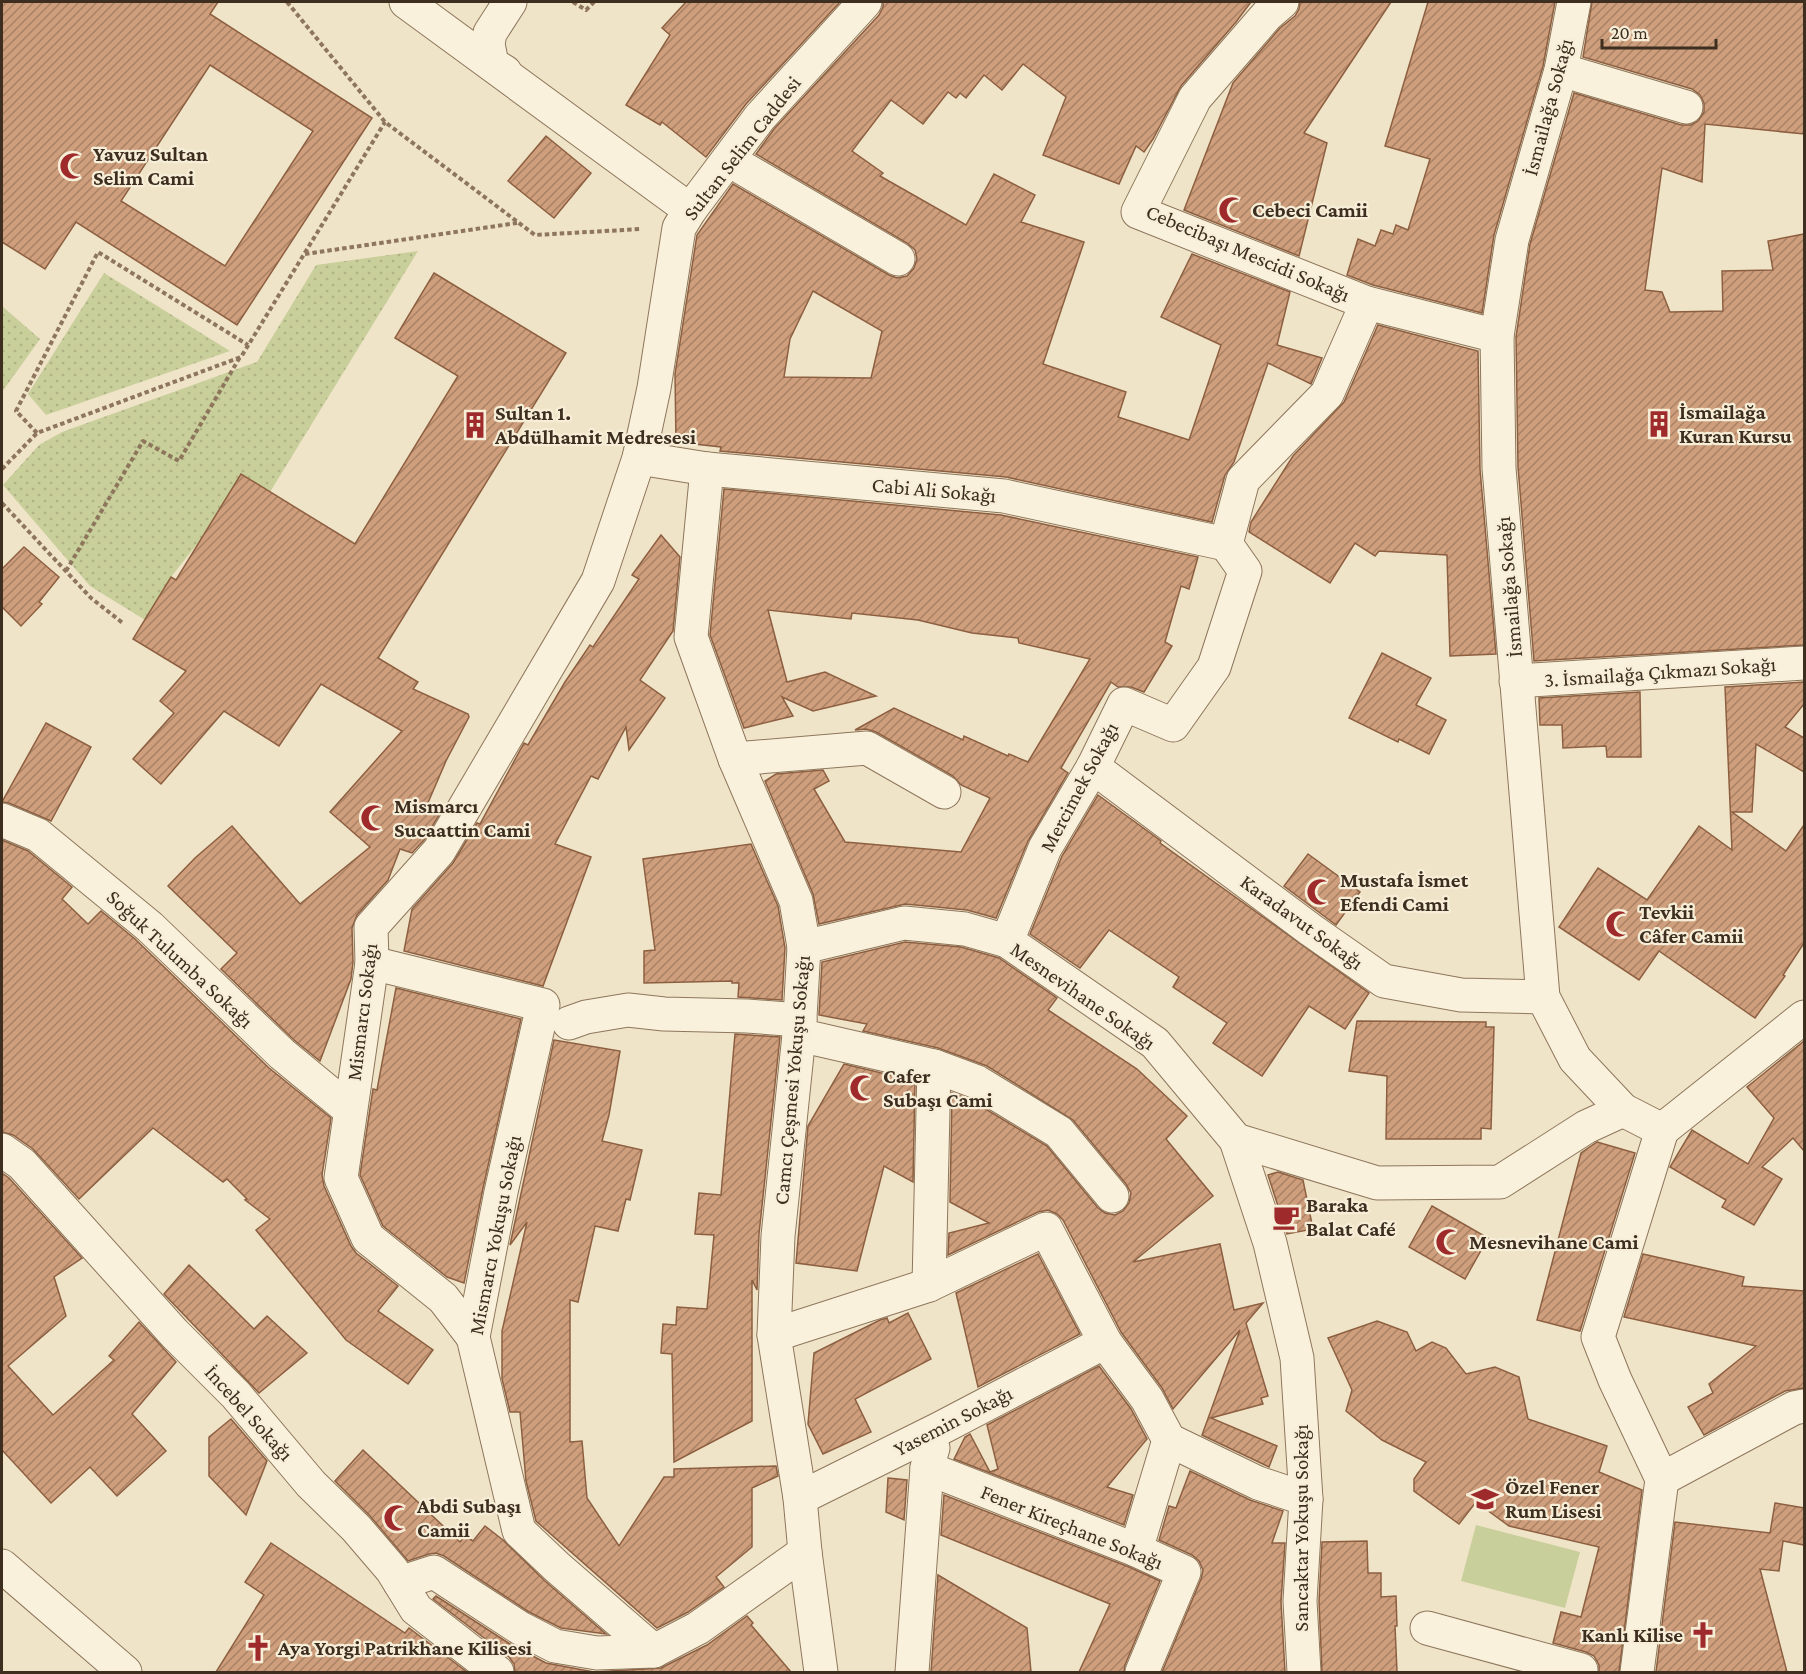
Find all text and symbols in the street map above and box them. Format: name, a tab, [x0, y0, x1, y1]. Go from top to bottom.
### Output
scale bar	[1602, 12, 1716, 50]
text: 20 m	[1611, 23, 1648, 43]
street label: İsmailağa Sokağı	[1518, 35, 1578, 178]
street label: Sultan Selim Caddesi	[678, 71, 806, 225]
place label: Yavuz Sultan Selim Cami	[93, 142, 208, 190]
mosque icon: Yavuz Sultan Selim Cami	[58, 151, 88, 181]
mosque icon: Cebeci Camii	[1217, 195, 1247, 225]
place label: Cebeci Camii	[1252, 198, 1368, 222]
street label: Cebecibaşı Mescidi Sokağı	[1143, 199, 1354, 307]
place label: İsmailağa Kuran Kursu	[1679, 400, 1792, 448]
place label: Sultan 1. Abdülhamit Medresesi	[494, 401, 696, 449]
building icon: İsmailağa Kuran Kursu	[1644, 409, 1674, 439]
building icon: Sultan 1. Abdülhamit Medresesi	[460, 410, 490, 440]
street label: Cabi Ali Sokağı	[871, 473, 998, 507]
street label: İsmailağa Sokağı	[1491, 515, 1527, 658]
street label: 3. İsmailağa Çıkmazı Sokağı	[1543, 652, 1777, 692]
street label: Mercimek Sokağı	[1035, 718, 1124, 856]
place label: Mismarcı Sucaattin Cami	[394, 794, 530, 842]
mosque icon: Mismarcı Sucaattin Cami	[359, 803, 389, 833]
place label: Mustafa İsmet Efendi Cami	[1340, 868, 1469, 916]
street label: Karadavut Sokağı	[1236, 869, 1369, 975]
mosque icon: Mustafa İsmet Efendi Cami	[1305, 877, 1335, 907]
street label: Soğuk Tulumba Sokağı	[102, 885, 259, 1033]
place label: Tevkii Câfer Camii	[1639, 900, 1744, 948]
mosque icon: Tevkii Câfer Camii	[1604, 909, 1634, 939]
street label: Mesnevihane Sokağı	[1006, 937, 1161, 1055]
street label: Mismarcı Sokağı	[342, 941, 382, 1082]
street label: Camcı Çeşmesi Yokuşu Sokağı	[769, 954, 815, 1206]
place label: Cafer Subaşı Cami	[883, 1064, 993, 1112]
mosque icon: Cafer Subaşı Cami	[848, 1073, 878, 1103]
street label: Mismarcı Yokuşu Sokağı	[464, 1133, 526, 1337]
place label: Baraka Balat Café	[1306, 1193, 1396, 1241]
cafe icon: Baraka Balat Café	[1271, 1202, 1301, 1232]
mosque icon: Mesnevihane Cami	[1434, 1227, 1464, 1257]
place label: Mesnevihane Cami	[1469, 1230, 1639, 1254]
street label: İncebel Sokağı	[200, 1360, 299, 1466]
street label: Yasemin Sokağı	[890, 1381, 1017, 1461]
street label: Sancaktar Yokuşu Sokağı	[1289, 1424, 1313, 1632]
place label: Özel Fener Rum Lisesi	[1505, 1475, 1602, 1523]
street label: Fener Kireçhane Sokağı	[977, 1479, 1167, 1575]
school or university icon: Özel Fener Rum Lisesi	[1470, 1484, 1500, 1514]
place label: Abdi Subaşı Camii	[416, 1494, 521, 1542]
mosque icon: Abdi Subaşı Camii	[382, 1503, 412, 1533]
church icon: Kanlı Kilise	[1688, 1620, 1718, 1650]
place label: Kanlı Kilise	[1581, 1623, 1683, 1647]
church icon: Aya Yorgi Patrikhane Kilisesi	[243, 1633, 273, 1663]
place label: Aya Yorgi Patrikhane Kilisesi	[277, 1636, 532, 1660]

